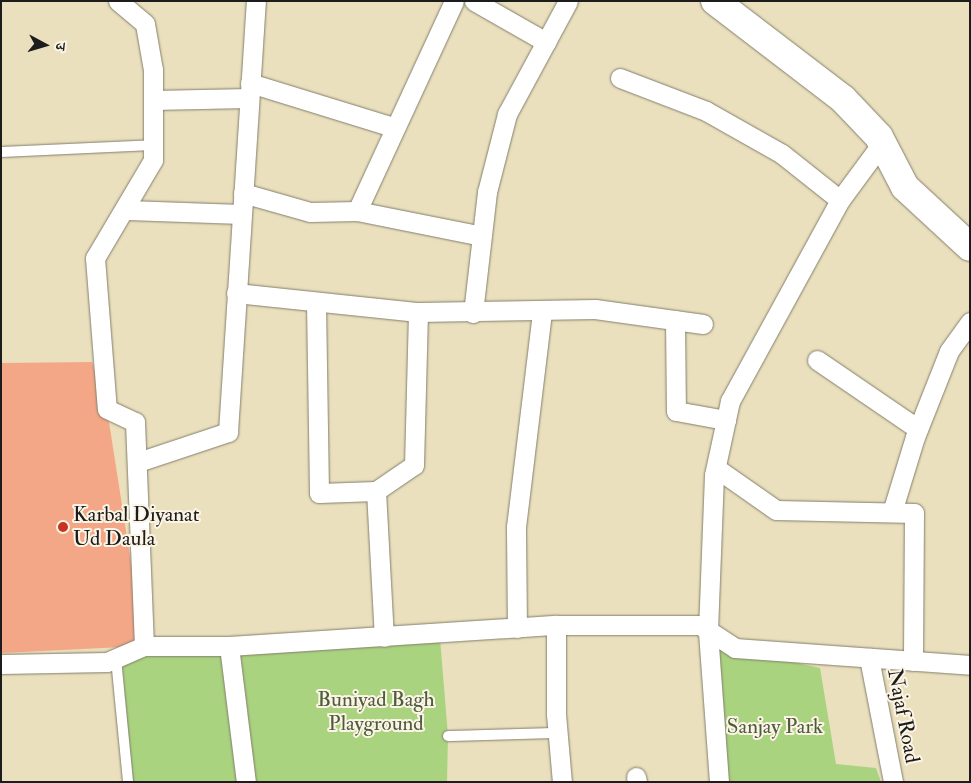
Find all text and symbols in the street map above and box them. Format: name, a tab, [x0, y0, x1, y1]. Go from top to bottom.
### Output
north arrow	[20, 20, 70, 70]
text: उ	[52, 42, 69, 51]
place label: Karbal Diyanat Ud Daula	[73, 502, 200, 552]
marker: Karbal Diyanat Ud Daula	[57, 521, 69, 533]
street label: Najaf Road	[882, 667, 924, 765]
park label: Buniyad Bagh Playground	[317, 687, 435, 737]
park label: Sanjay Park	[727, 714, 823, 740]

